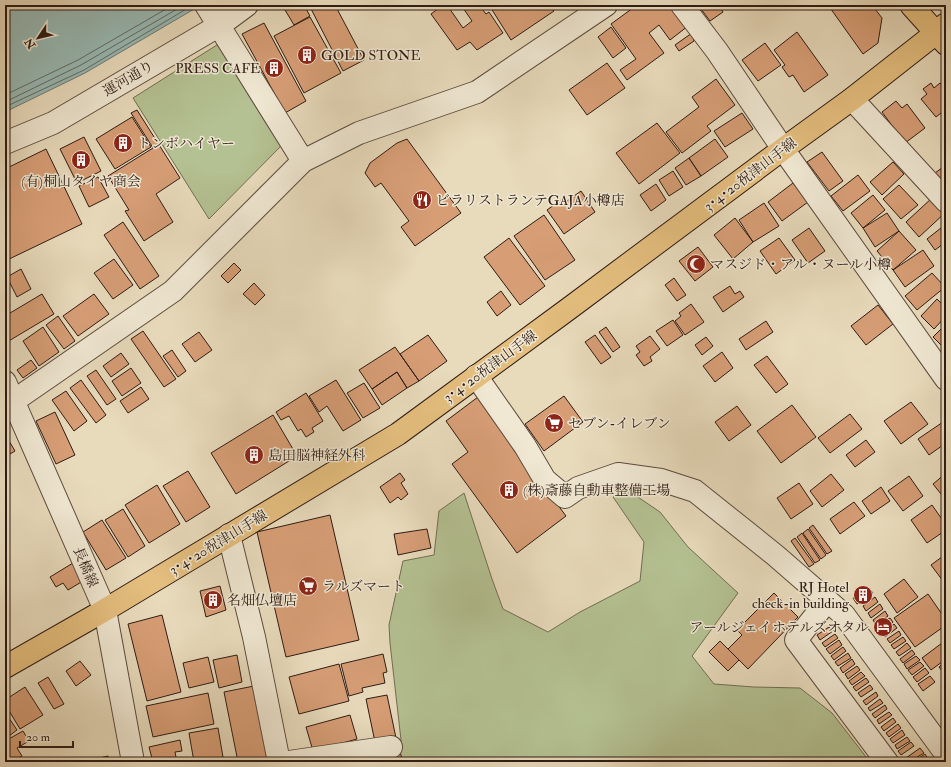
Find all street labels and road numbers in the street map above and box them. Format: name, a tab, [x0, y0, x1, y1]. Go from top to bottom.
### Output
street label: 運河通り	[100, 57, 157, 100]
street label: 3･4･20祝津山手線	[701, 134, 800, 215]
street label: 3･4･20祝津山手線	[440, 327, 540, 406]
street label: 3･4･20祝津山手線	[166, 507, 270, 578]
street label: 長橋線	[70, 545, 102, 590]

